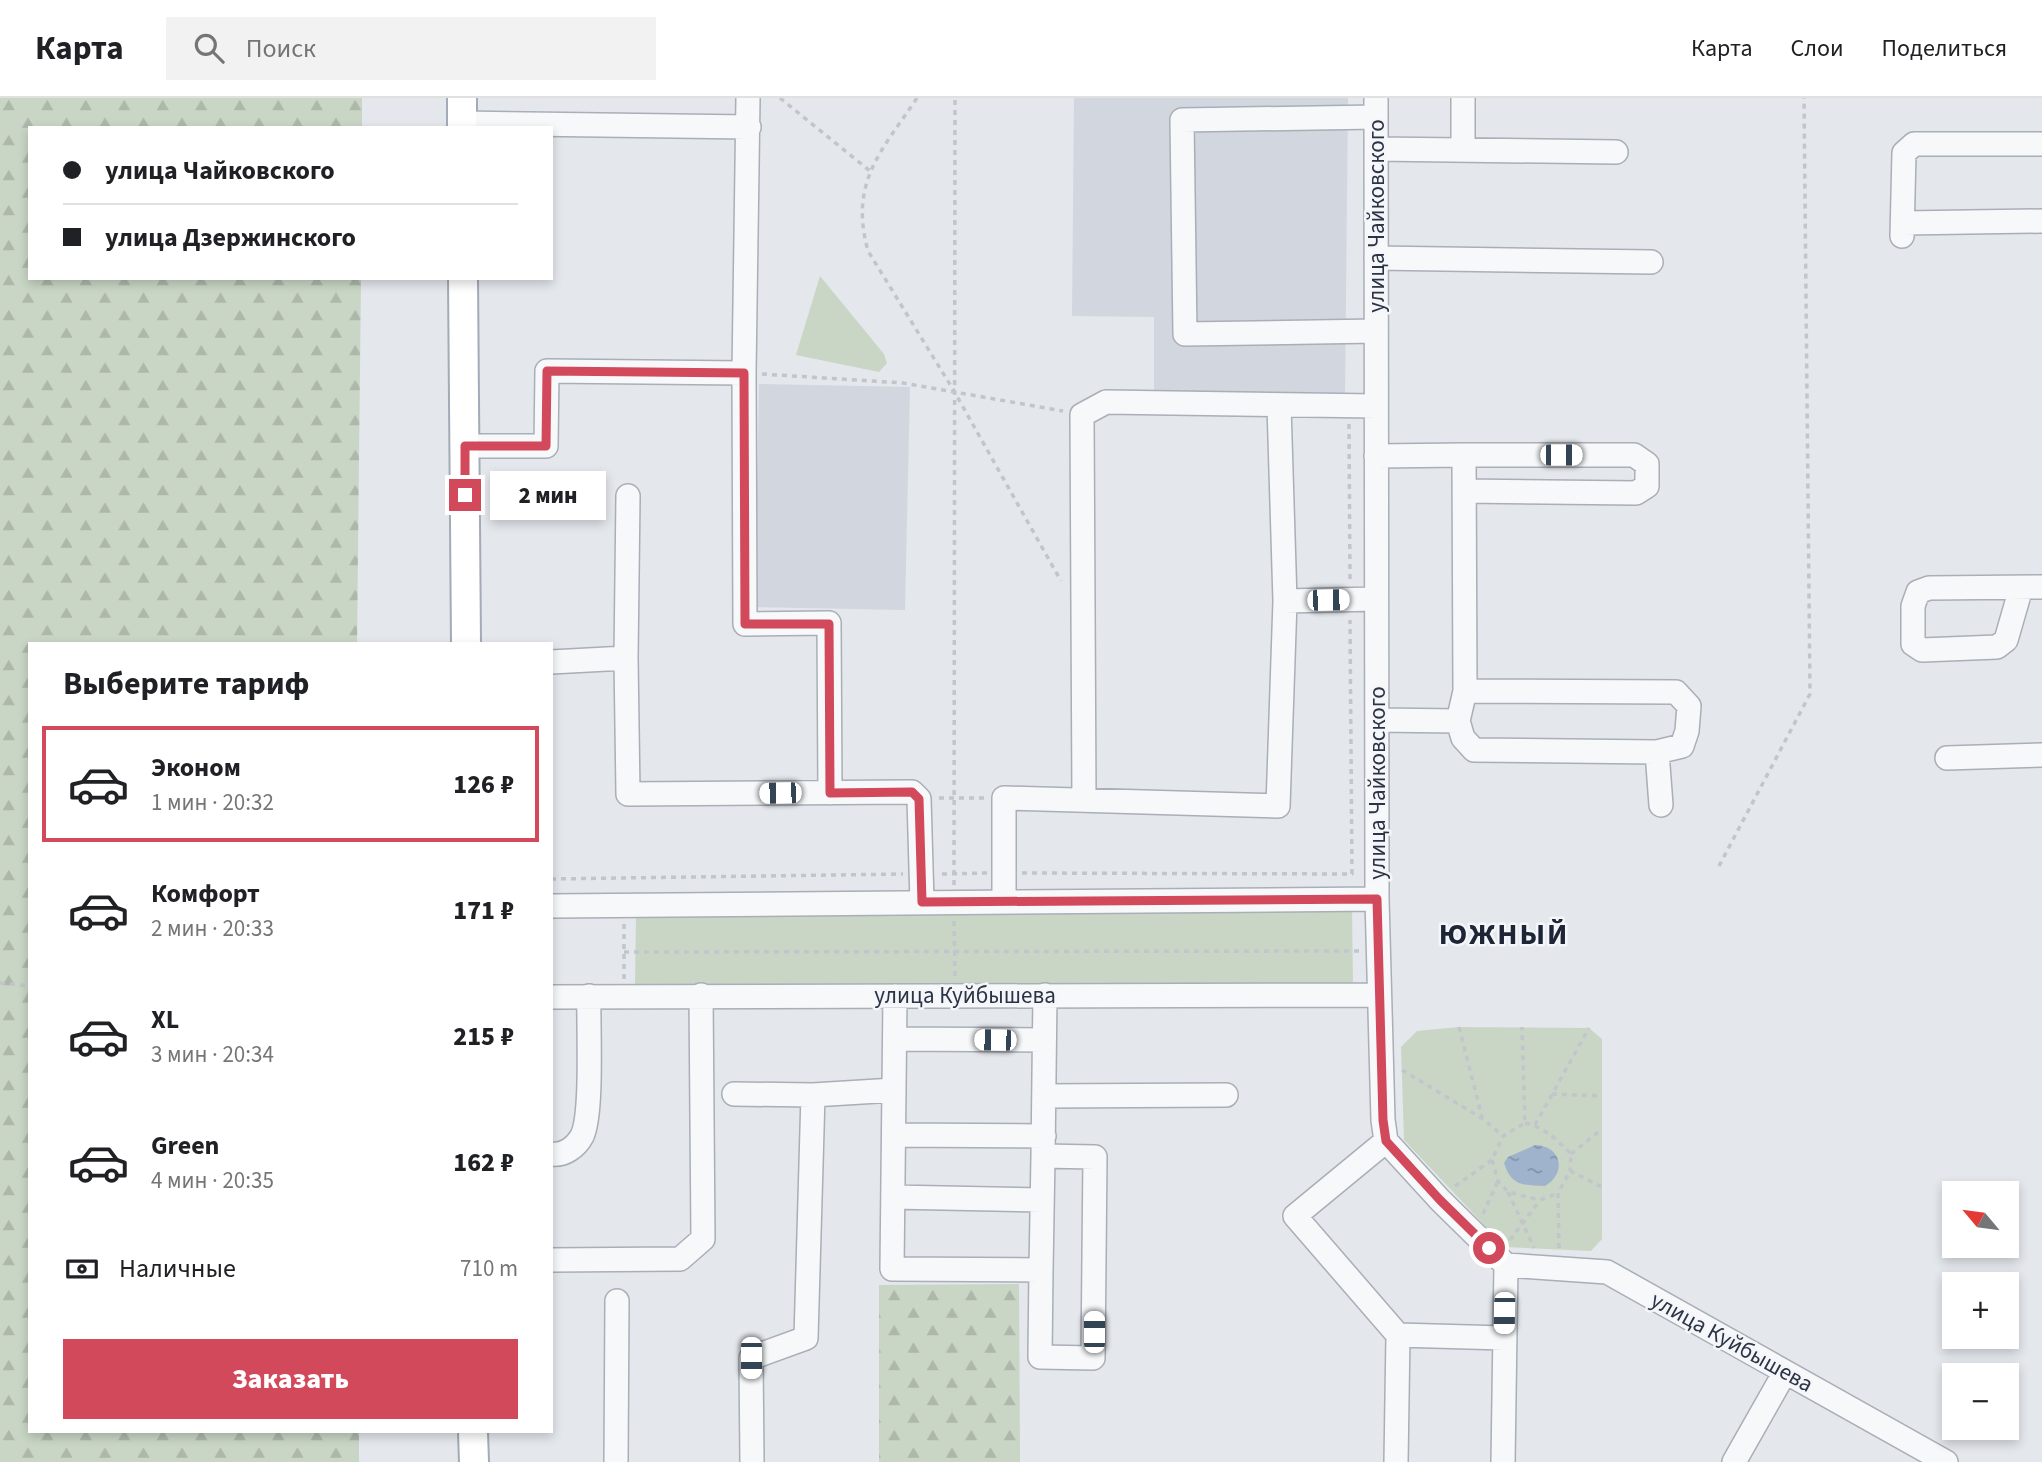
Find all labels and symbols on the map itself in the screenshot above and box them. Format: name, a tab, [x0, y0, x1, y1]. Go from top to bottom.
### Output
street label: улица Чайковского	[1360, 119, 1393, 313]
car	[1541, 445, 1583, 466]
callout: 2 мин	[490, 470, 605, 520]
route end	[449, 479, 481, 511]
car	[1307, 589, 1350, 611]
street label: улица Чайковского	[1361, 686, 1394, 880]
car	[759, 782, 802, 804]
district label: ЮЖНЫЙ	[1439, 913, 1569, 956]
street label: улица Куйбышева	[874, 979, 1056, 1012]
car	[974, 1029, 1017, 1051]
north arrow	[1942, 1181, 2020, 1258]
route start	[1473, 1232, 1505, 1264]
street label: улица Куйбышева	[1645, 1284, 1819, 1400]
car	[1494, 1292, 1515, 1334]
car	[1084, 1311, 1105, 1353]
car	[741, 1337, 762, 1379]

